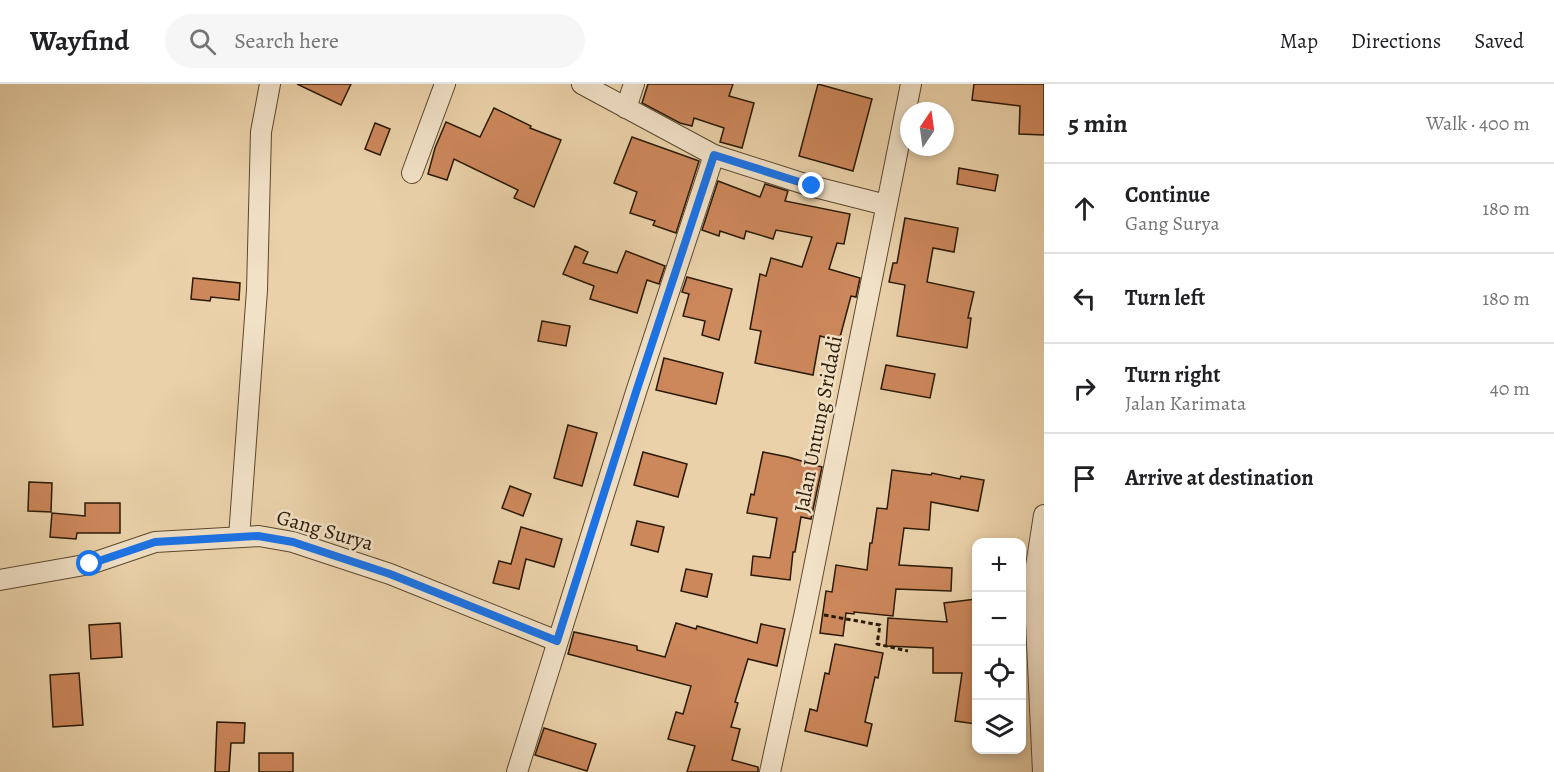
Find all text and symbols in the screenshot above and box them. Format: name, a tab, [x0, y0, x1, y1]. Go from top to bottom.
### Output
search box	[165, 14, 585, 68]
text: Wayfind	[30, 22, 129, 60]
icon: search	[186, 25, 219, 58]
text: Search here	[234, 26, 339, 56]
text: Map	[1280, 27, 1318, 55]
text: Directions	[1351, 27, 1441, 55]
text: Saved	[1474, 27, 1524, 55]
north arrow	[900, 102, 954, 156]
text: 5 min	[1068, 106, 1128, 141]
text: Walk · 400 m	[1426, 110, 1530, 137]
route end	[798, 172, 824, 198]
text: Continue	[1125, 180, 1210, 210]
icon: ahead	[1068, 192, 1101, 225]
text: 180 m	[1482, 195, 1530, 222]
text: Gang Surya	[1125, 210, 1220, 237]
icon: left	[1068, 282, 1101, 315]
text: Turn left	[1125, 283, 1205, 313]
text: 180 m	[1482, 285, 1530, 312]
street label: Jalan Untung Sridadi	[787, 333, 849, 515]
text: Turn right	[1125, 360, 1221, 390]
icon: right	[1068, 372, 1101, 405]
text: 40 m	[1490, 375, 1530, 402]
text: Jalan Karimata	[1125, 390, 1246, 417]
icon: arrive	[1068, 462, 1101, 495]
text: Arrive at destination	[1125, 463, 1314, 493]
street label: Gang Surya	[273, 503, 377, 557]
map controls	[972, 538, 1026, 754]
button: +	[972, 538, 1026, 592]
route start	[76, 550, 102, 576]
button: −	[972, 592, 1026, 646]
button: locate	[972, 646, 1026, 700]
button: layers	[972, 700, 1026, 754]

